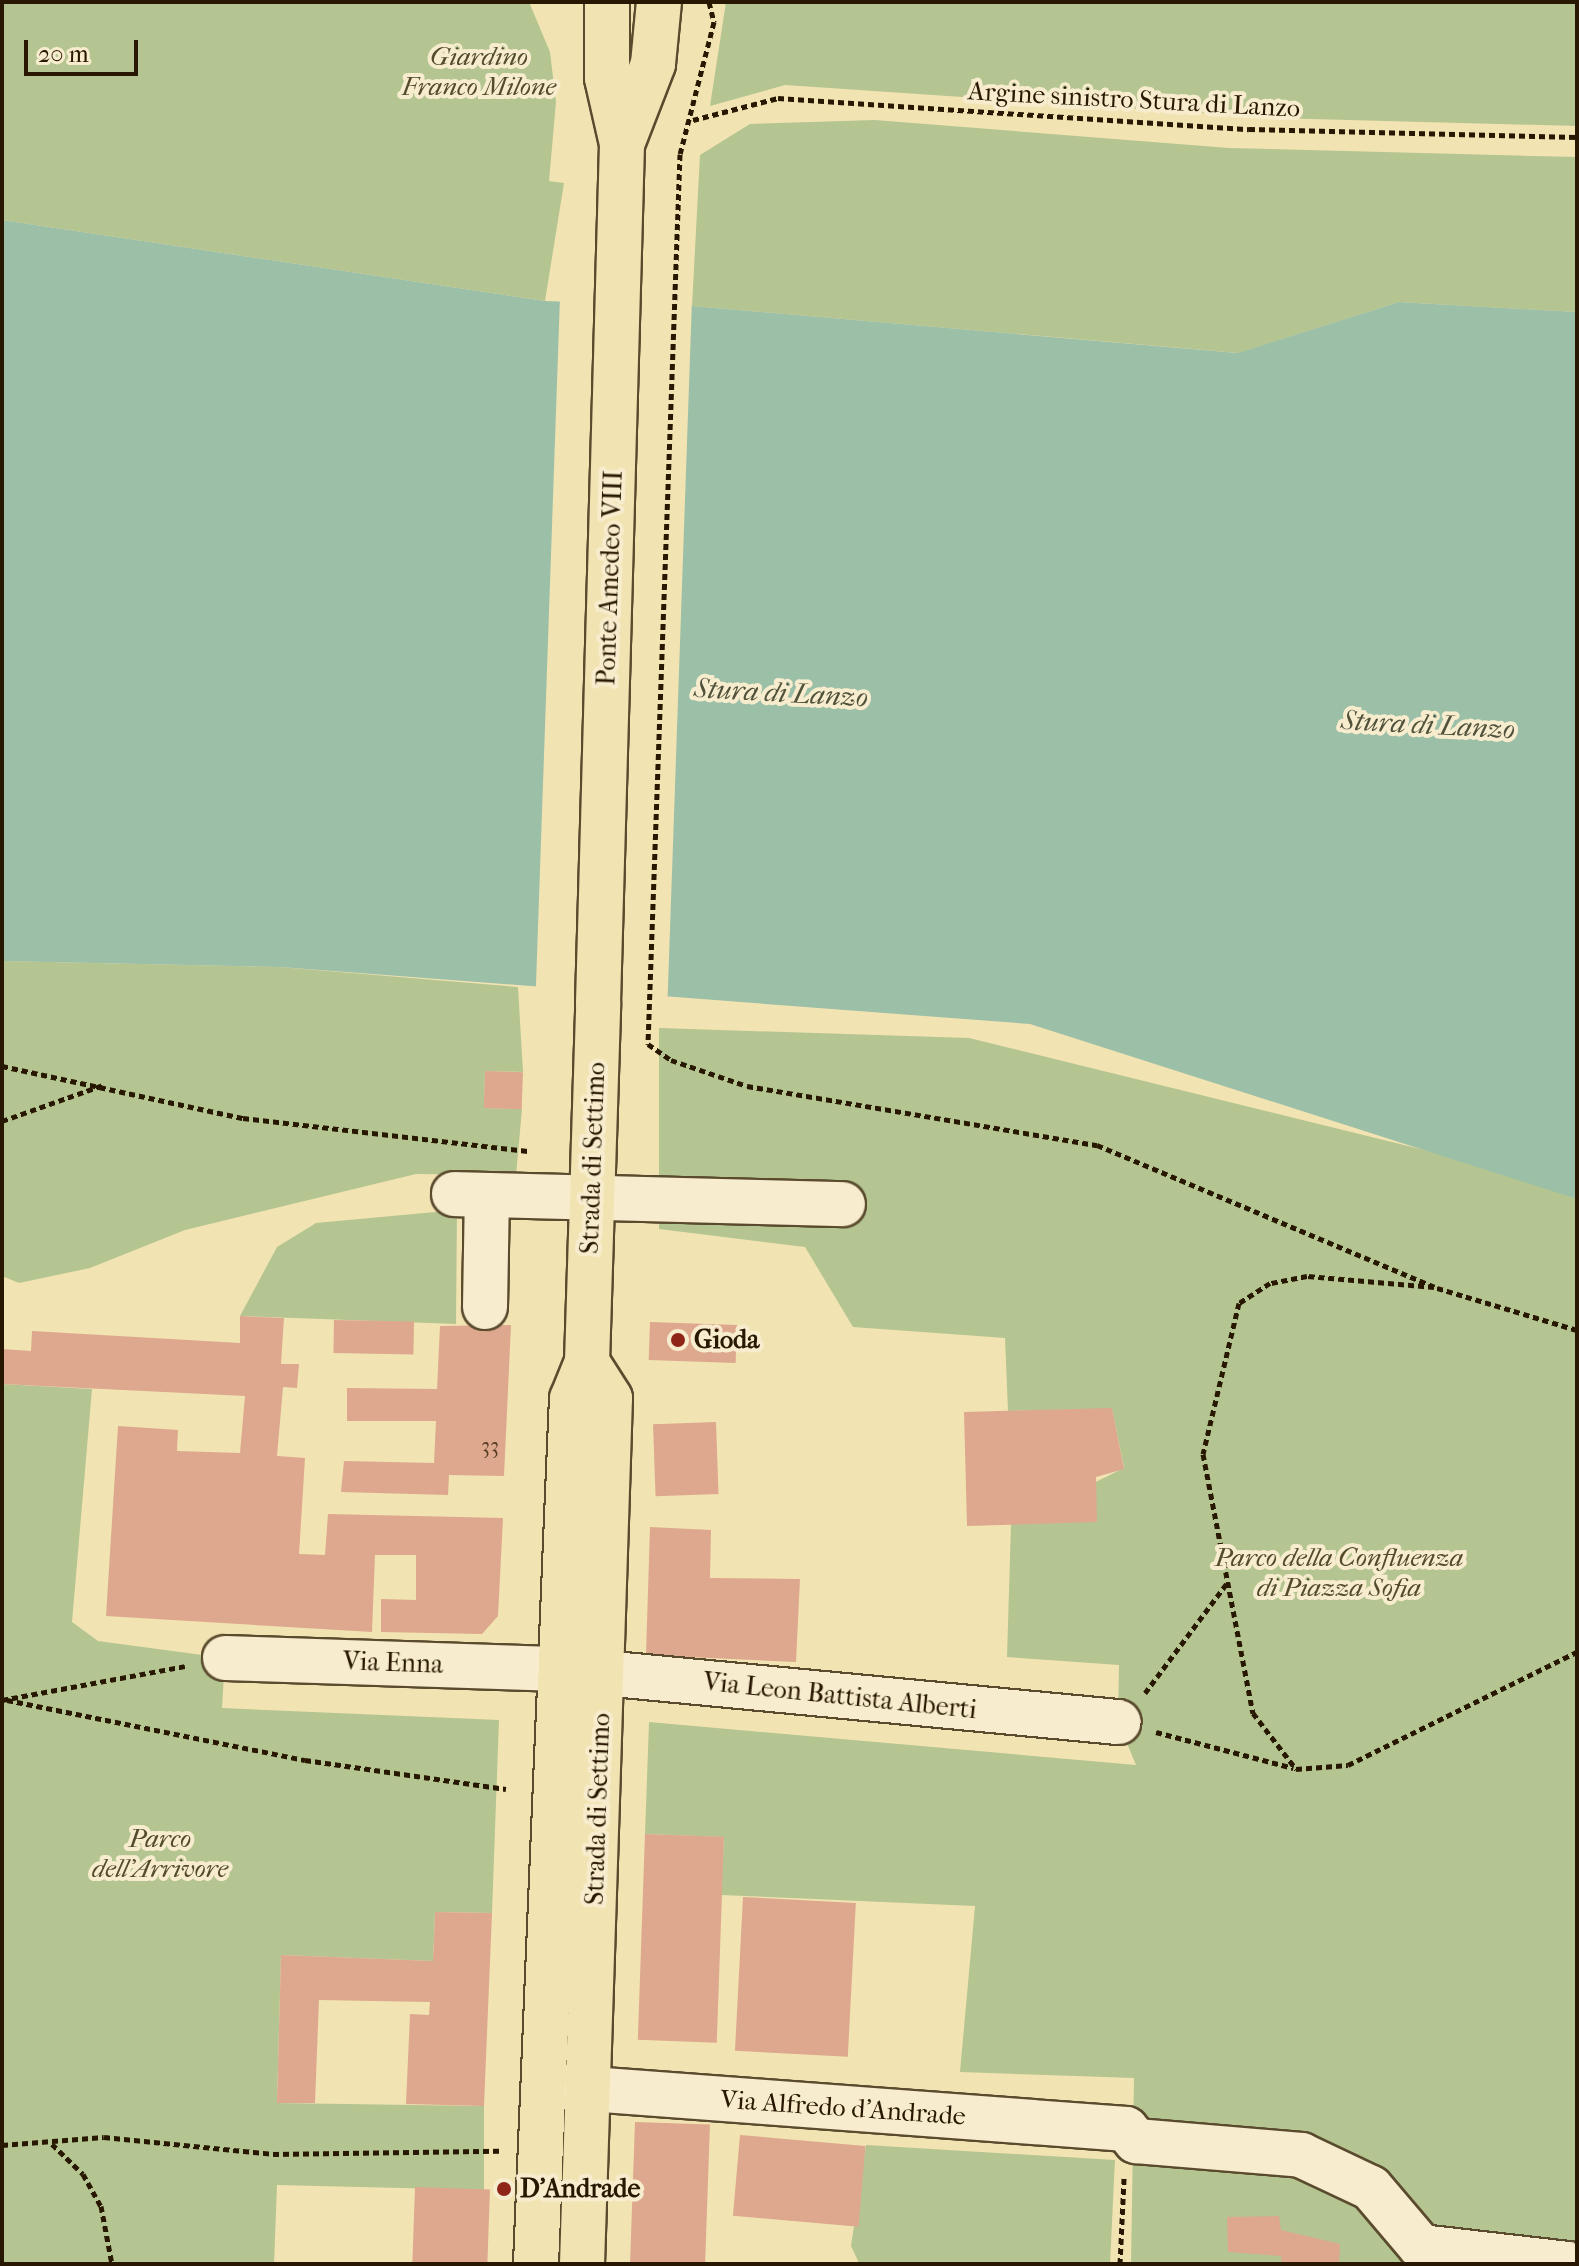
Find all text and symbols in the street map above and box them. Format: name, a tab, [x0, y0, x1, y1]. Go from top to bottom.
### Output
scale bar	[28, 24, 142, 74]
text: 20 m	[38, 40, 89, 68]
park label: Giardino Franco Milone	[402, 41, 556, 102]
street label: Argine sinistro Stura di Lanzo	[967, 76, 1301, 124]
street label: Ponte Amedeo VIII	[591, 470, 629, 686]
water label: Stura di Lanzo	[693, 672, 869, 714]
water label: Stura di Lanzo	[1340, 704, 1516, 746]
street label: Strada di Settimo	[574, 1061, 612, 1255]
place label: Gioda	[694, 1324, 759, 1356]
marker: Gioda	[669, 1331, 687, 1349]
house number: 33	[481, 1434, 499, 1460]
park label: Parco della Confluenza di Piazza Sofia	[1215, 1542, 1463, 1604]
street label: Via Enna	[342, 1646, 444, 1680]
street label: Via Leon Battista Alberti	[702, 1666, 978, 1726]
street label: Strada di Settimo	[579, 1712, 617, 1906]
park label: Parco dell'Arrivore	[92, 1823, 228, 1884]
street label: Via Alfredo d'Andrade	[719, 2084, 967, 2132]
place label: D'Andrade	[520, 2173, 640, 2205]
marker: D'Andrade	[495, 2180, 513, 2198]

